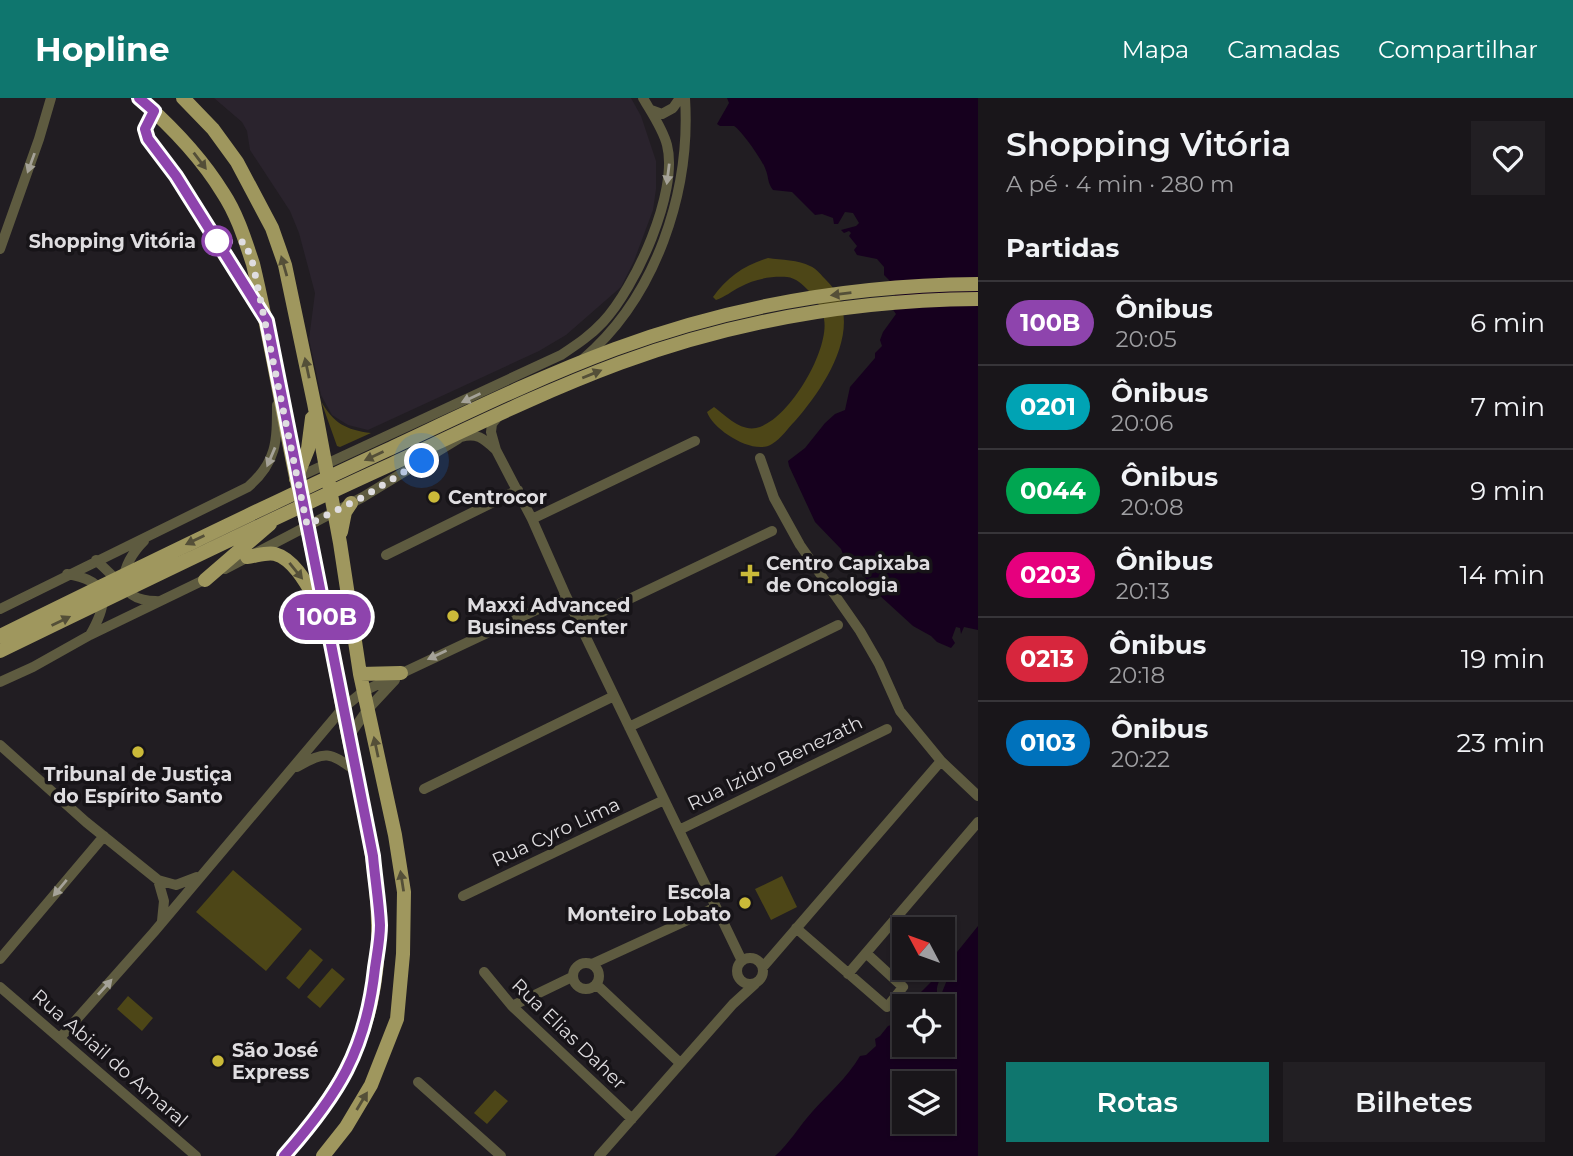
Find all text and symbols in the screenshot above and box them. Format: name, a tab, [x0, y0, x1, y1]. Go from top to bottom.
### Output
text: Hopline	[35, 29, 170, 69]
text: Mapa	[1122, 35, 1189, 64]
text: Camadas	[1227, 35, 1340, 64]
text: Compartilhar	[1378, 35, 1538, 64]
button: heart	[1471, 121, 1545, 195]
text: Shopping Vitória	[1006, 124, 1291, 164]
one-way arrow	[193, 152, 207, 170]
one-way arrow	[25, 153, 36, 174]
one-way arrow	[662, 163, 673, 185]
text: A pé · 4 min · 280 m	[1006, 170, 1234, 198]
marker: Shopping Vitória	[202, 226, 232, 256]
place label: Shopping Vitória	[29, 230, 196, 253]
text: Partidas	[1006, 232, 1119, 264]
one-way arrow	[279, 255, 289, 276]
one-way arrow	[830, 288, 852, 299]
text: Ônibus	[1115, 293, 1213, 325]
text: 6 min	[1470, 307, 1545, 339]
text: 100B	[1020, 308, 1080, 337]
text: 20:05	[1115, 325, 1177, 353]
one-way arrow	[302, 357, 313, 379]
one-way arrow	[582, 368, 603, 379]
text: Ônibus	[1111, 377, 1208, 409]
text: 7 min	[1471, 391, 1545, 423]
one-way arrow	[461, 392, 481, 403]
text: 0201	[1020, 392, 1076, 421]
text: 20:06	[1111, 409, 1173, 437]
your location	[404, 443, 439, 478]
one-way arrow	[265, 446, 276, 467]
one-way arrow	[363, 451, 384, 462]
text: Ônibus	[1121, 461, 1218, 493]
text: 9 min	[1470, 475, 1545, 507]
text: 0044	[1020, 476, 1086, 505]
place label: Centrocor	[448, 486, 547, 509]
marker: Centrocor	[426, 489, 442, 505]
text: 20:08	[1121, 493, 1184, 521]
one-way arrow	[185, 535, 205, 546]
text: Ônibus	[1116, 545, 1213, 577]
place label: Centro Capixaba de Oncologia	[766, 552, 930, 597]
text: 14 min	[1459, 559, 1545, 591]
text: 0203	[1020, 560, 1081, 589]
one-way arrow	[288, 562, 303, 580]
marker: Centro Capixaba de Oncologia	[740, 564, 760, 584]
text: 20:13	[1116, 577, 1170, 605]
line badge: 100B	[278, 594, 376, 640]
place label: Maxxi Advanced Business Center	[467, 594, 630, 639]
text: 100B	[297, 602, 357, 631]
marker: Maxxi Advanced Business Center	[445, 608, 461, 624]
one-way arrow	[51, 616, 71, 627]
text: Ônibus	[1109, 629, 1206, 661]
text: 19 min	[1461, 643, 1545, 675]
text: 0213	[1020, 644, 1074, 673]
one-way arrow	[427, 650, 448, 661]
text: 20:18	[1109, 661, 1165, 689]
street label: Rua Izidro Benezath	[684, 711, 866, 815]
text: Ônibus	[1111, 713, 1208, 745]
text: 23 min	[1457, 727, 1545, 759]
text: 0103	[1020, 728, 1076, 757]
one-way arrow	[371, 736, 382, 758]
marker: Tribunal de Justiça do Espírito Santo	[130, 744, 146, 760]
text: 20:22	[1111, 745, 1170, 773]
place label: Tribunal de Justiça do Espírito Santo	[44, 763, 232, 808]
street label: Rua Cyro Lima	[488, 792, 624, 872]
one-way arrow	[396, 870, 407, 892]
one-way arrow	[53, 880, 68, 897]
place label: Escola Monteiro Lobato	[567, 881, 731, 926]
marker: Escola Monteiro Lobato	[737, 895, 753, 911]
north arrow	[892, 917, 956, 980]
map controls	[892, 917, 955, 1134]
street label: Rua Elias Daher	[507, 974, 631, 1094]
one-way arrow	[97, 978, 113, 996]
street label: Rua Abiail do Amaral	[27, 984, 193, 1132]
button: locate	[892, 994, 955, 1057]
place label: São José Express	[232, 1039, 319, 1084]
marker: São José Express	[210, 1053, 226, 1069]
button: Rotas	[1006, 1062, 1269, 1142]
button: Bilhetes	[1283, 1062, 1545, 1142]
button: layers	[892, 1071, 955, 1134]
one-way arrow	[356, 1091, 369, 1110]

